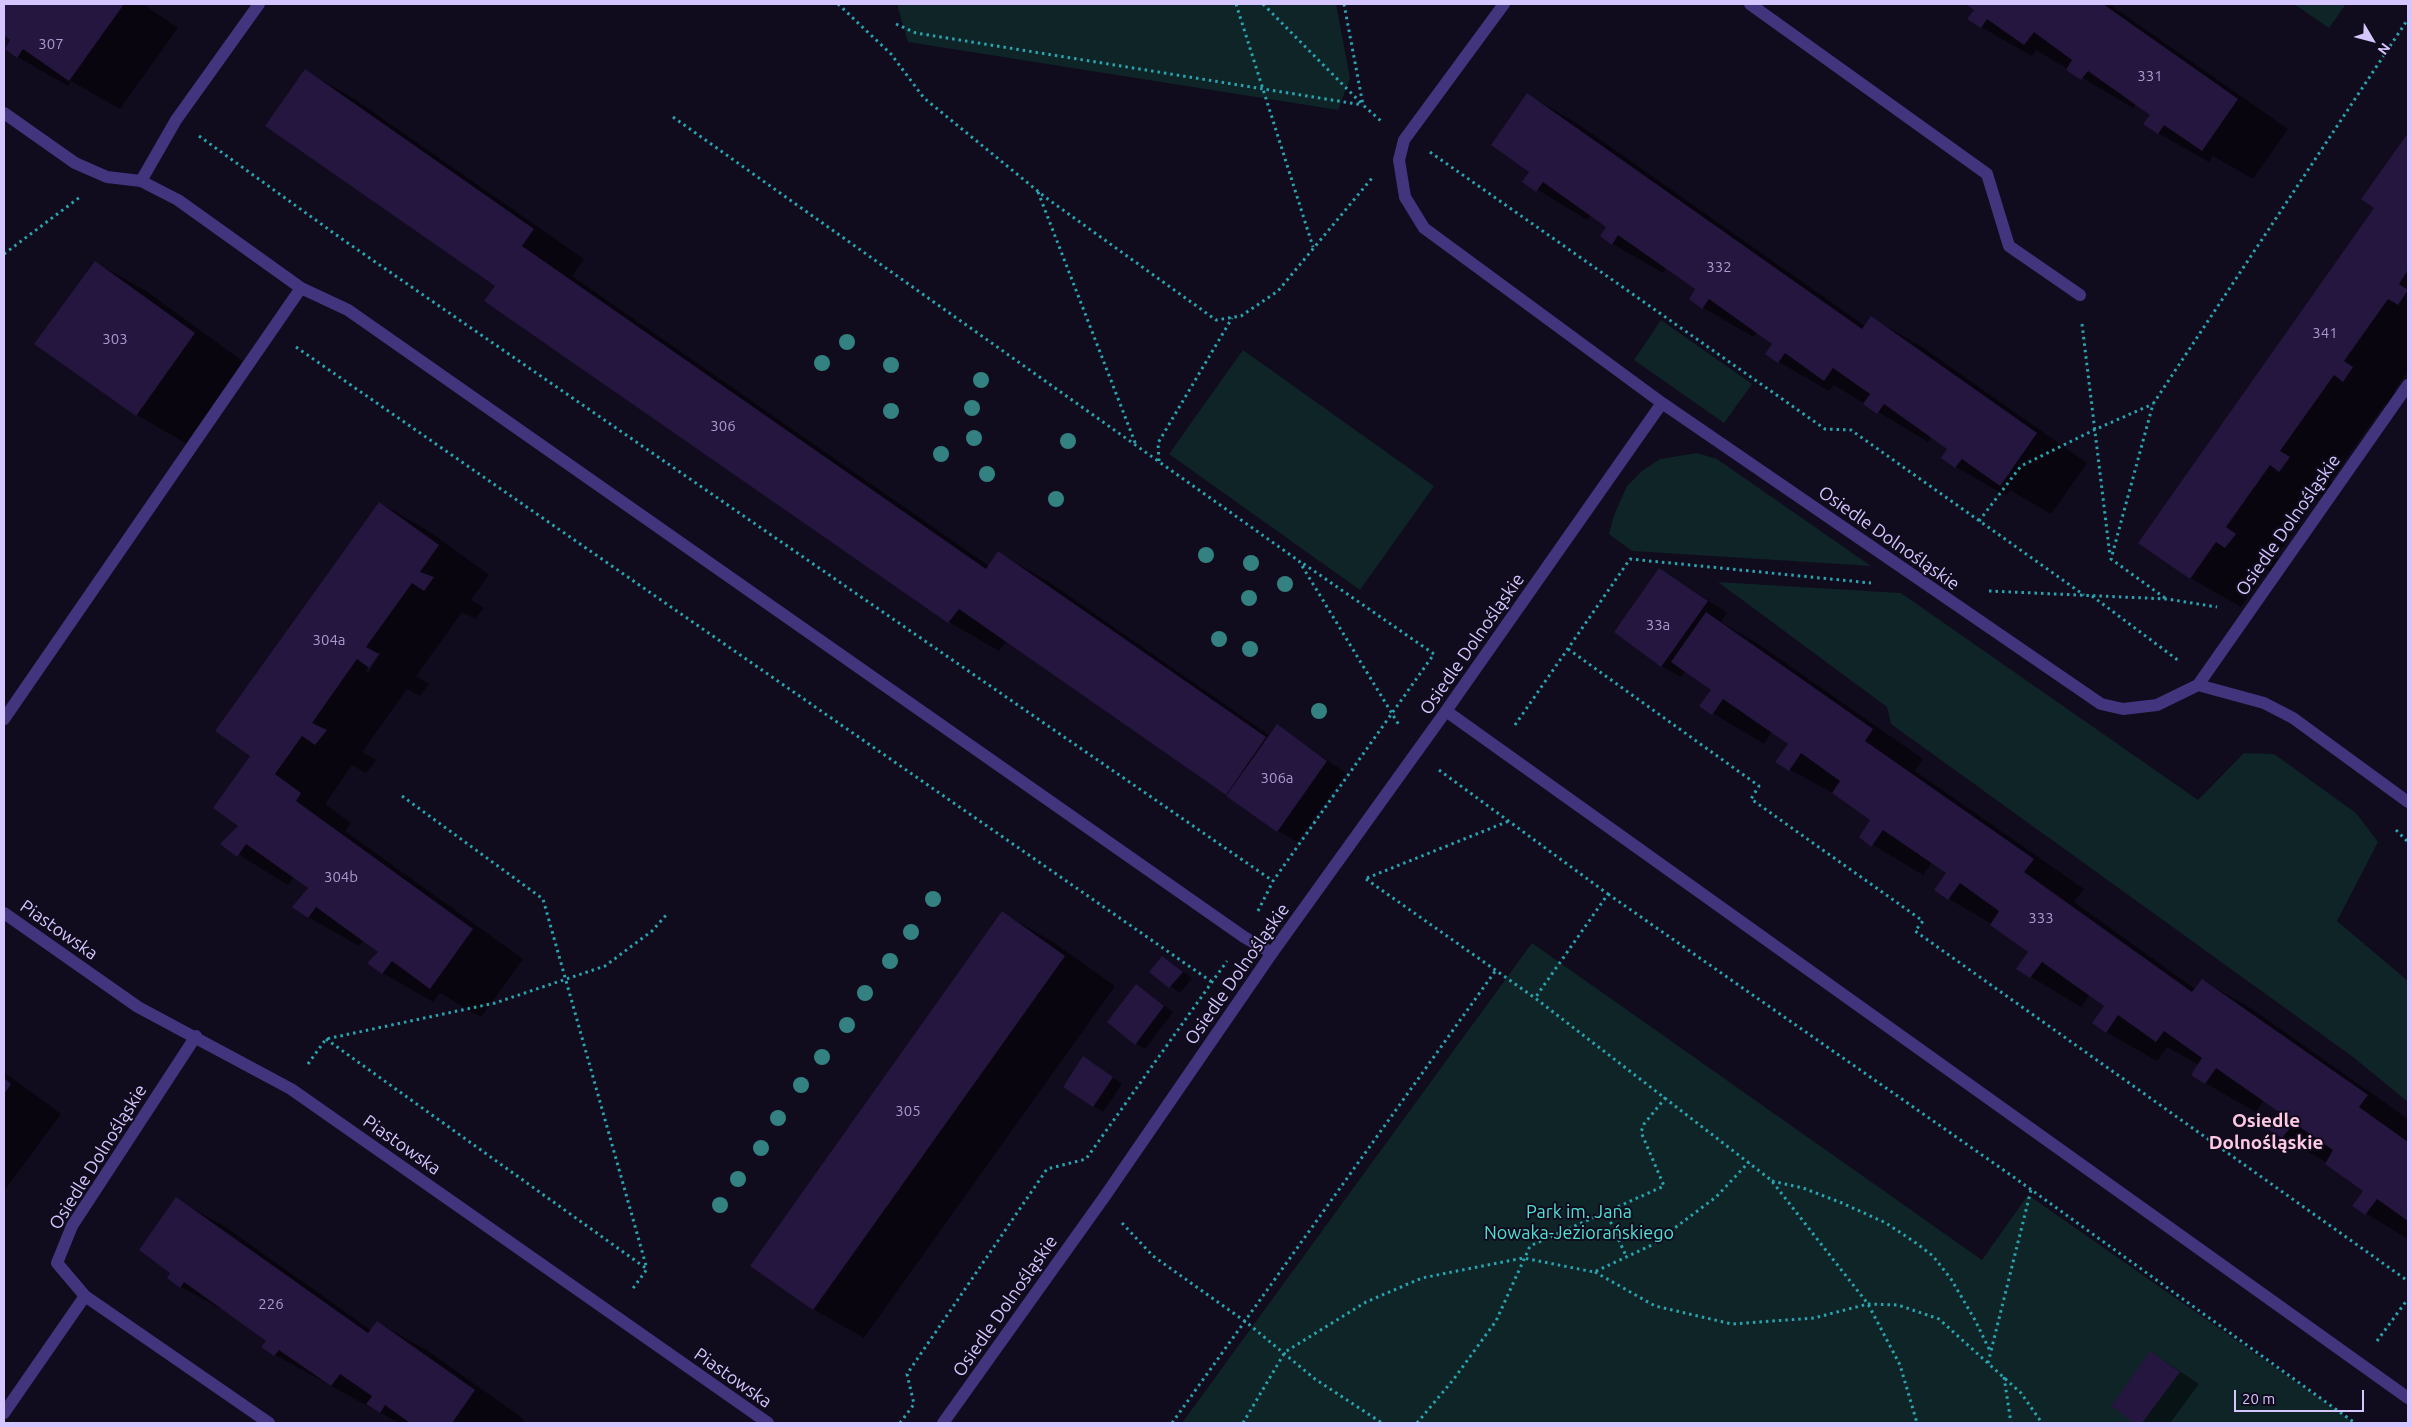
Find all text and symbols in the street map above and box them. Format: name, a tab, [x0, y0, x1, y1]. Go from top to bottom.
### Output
north arrow	[2347, 15, 2397, 65]
house number: 307	[38, 35, 64, 53]
text: N	[2374, 40, 2394, 58]
house number: 331	[2137, 67, 2163, 85]
house number: 332	[1706, 258, 1732, 276]
house number: 341	[2312, 324, 2338, 342]
house number: 303	[102, 330, 128, 348]
house number: 306	[710, 417, 736, 435]
street label: Osiedle Dolnośląskie	[2231, 450, 2345, 600]
street label: Osiedle Dolnośląskie	[1814, 481, 1964, 595]
street label: Osiedle Dolnośląskie	[1415, 569, 1529, 719]
house number: 33a	[1646, 616, 1670, 634]
house number: 304a	[312, 631, 346, 649]
house number: 306a	[1260, 769, 1294, 787]
house number: 304b	[324, 868, 358, 886]
street label: Piastowska	[16, 895, 102, 965]
street label: Osiedle Dolnośląskie	[1180, 899, 1294, 1049]
house number: 333	[2028, 909, 2054, 927]
street label: Osiedle Dolnośląskie	[45, 1080, 151, 1234]
house number: 305	[895, 1102, 921, 1120]
street label: Piastowska	[359, 1110, 445, 1180]
district label: Osiedle Dolnośląskie	[2209, 1110, 2323, 1154]
park label: Park im. Jana Nowaka-Jeziorańskiego	[1484, 1201, 1674, 1244]
street label: Osiedle Dolnośląskie	[948, 1231, 1062, 1381]
house number: 226	[258, 1295, 284, 1313]
street label: Piastowska	[690, 1343, 776, 1413]
scale bar	[2237, 1380, 2367, 1412]
text: 20 m	[2242, 1390, 2275, 1407]

